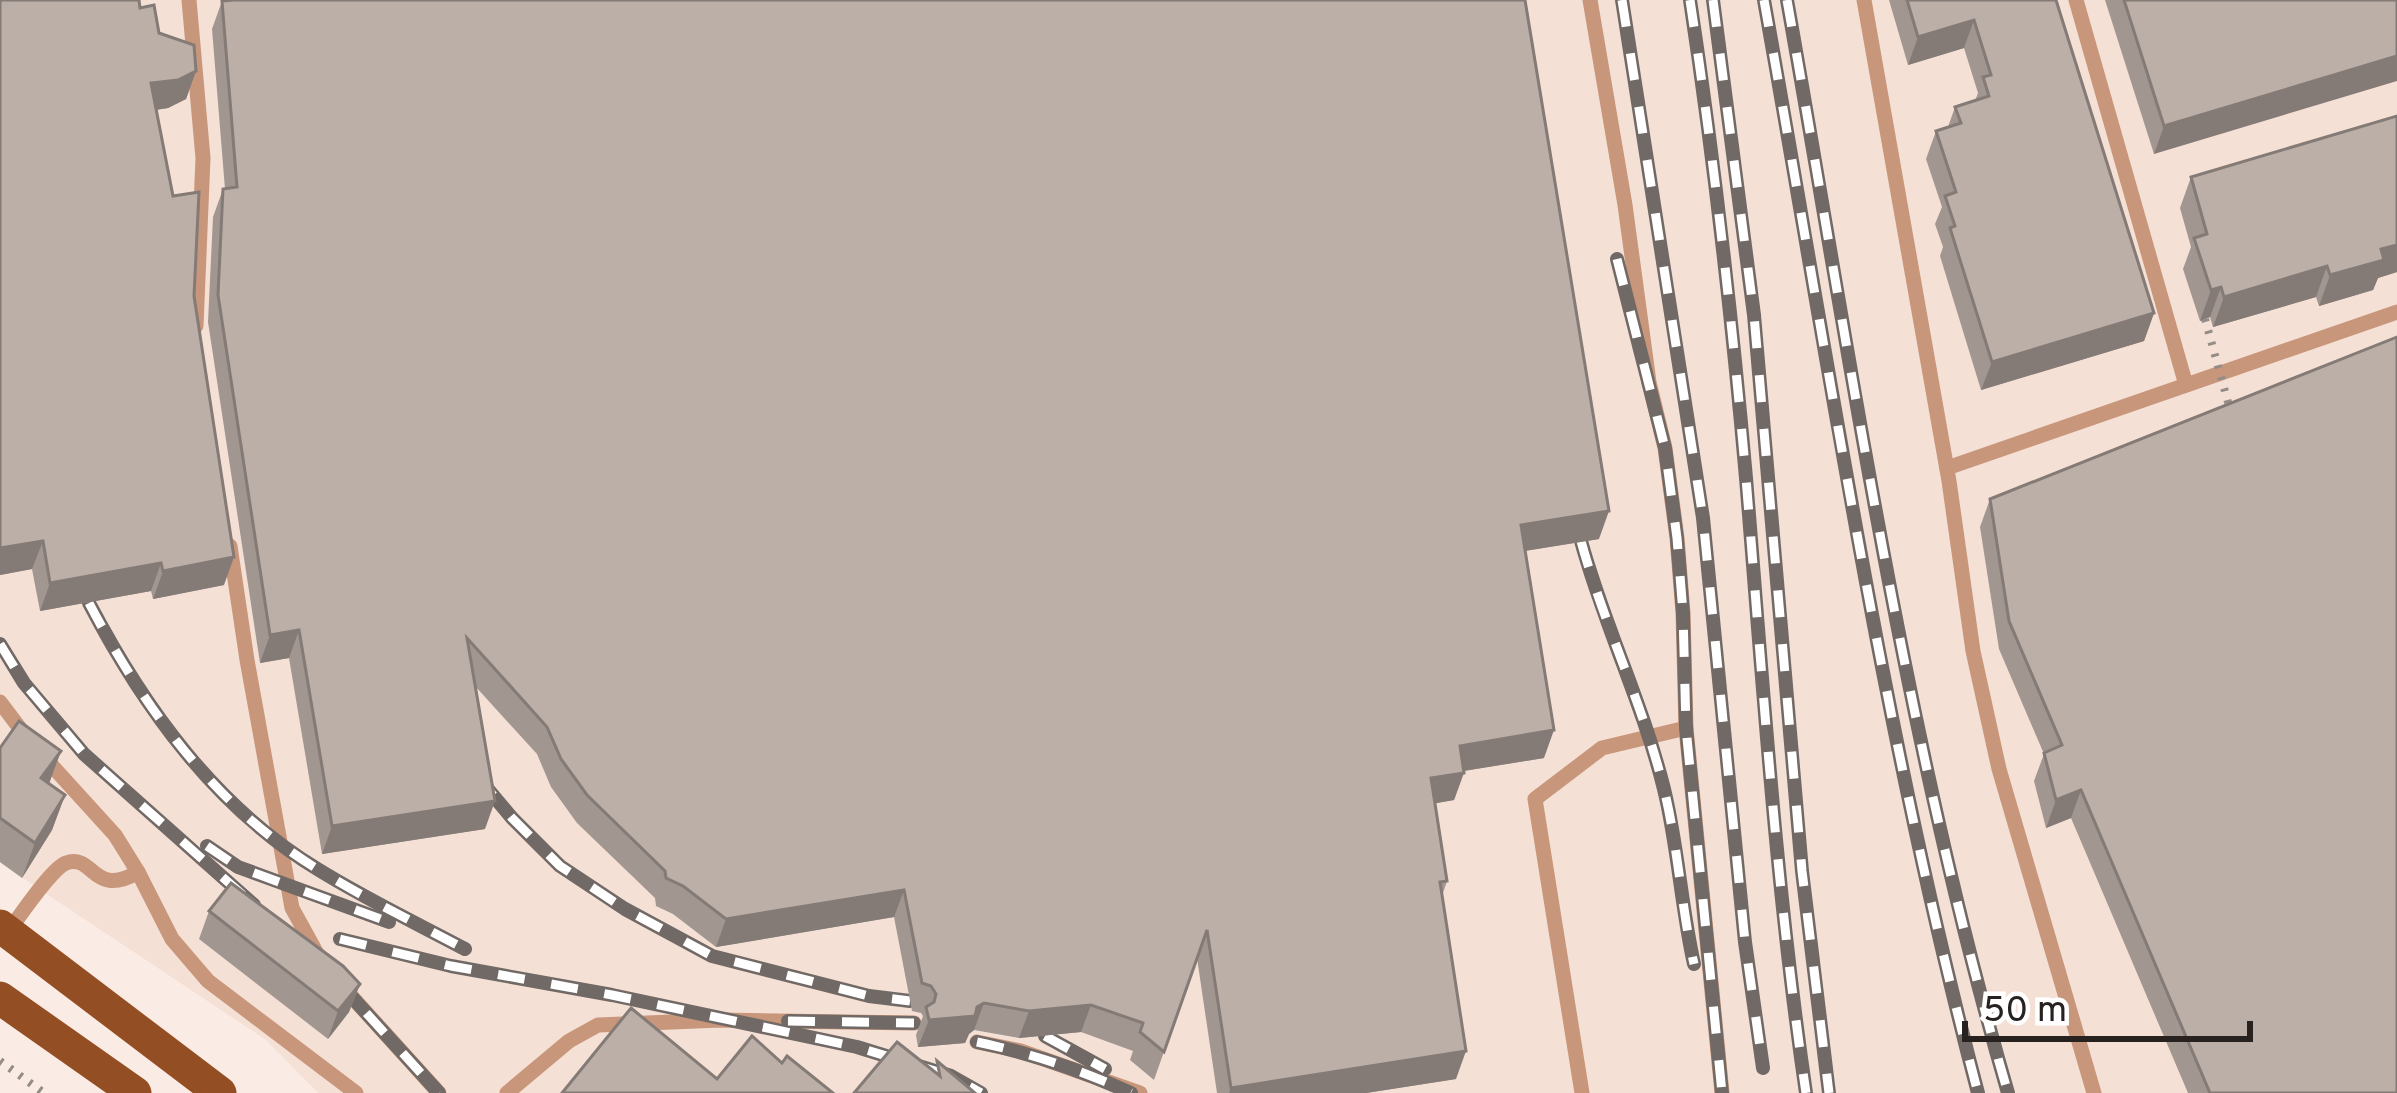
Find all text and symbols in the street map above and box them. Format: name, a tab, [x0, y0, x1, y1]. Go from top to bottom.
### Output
scale bar	[1965, 967, 2250, 1041]
text: 50 m	[1983, 989, 2067, 1035]

